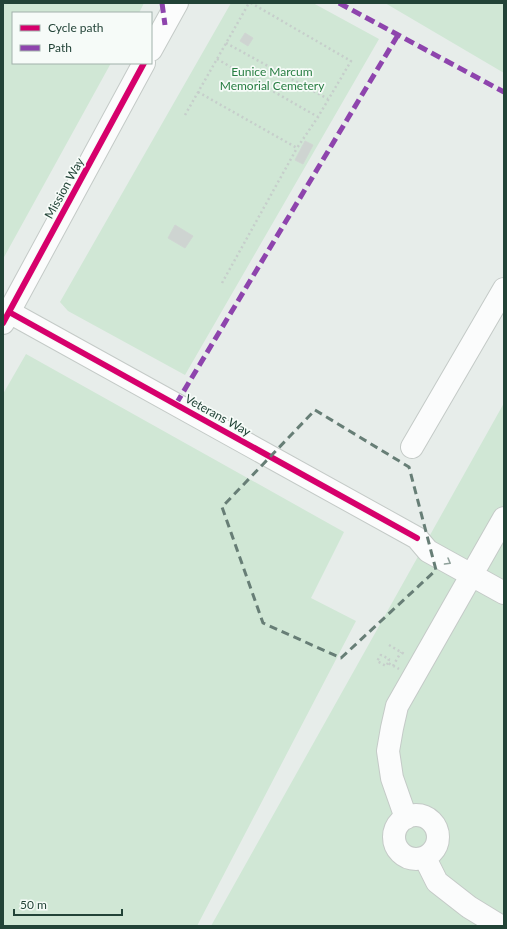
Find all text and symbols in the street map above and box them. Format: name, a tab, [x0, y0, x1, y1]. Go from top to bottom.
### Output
legend	[12, 12, 152, 64]
text: Cycle path	[48, 20, 103, 35]
text: Path	[48, 40, 72, 55]
park label: Eunice Marcum Memorial Cemetery	[220, 64, 325, 93]
street label: Mission Way	[41, 154, 87, 221]
street label: Veterans Way	[182, 391, 254, 440]
one-way arrow	[443, 557, 451, 564]
scale bar	[14, 891, 122, 917]
text: 50 m	[20, 897, 47, 912]

